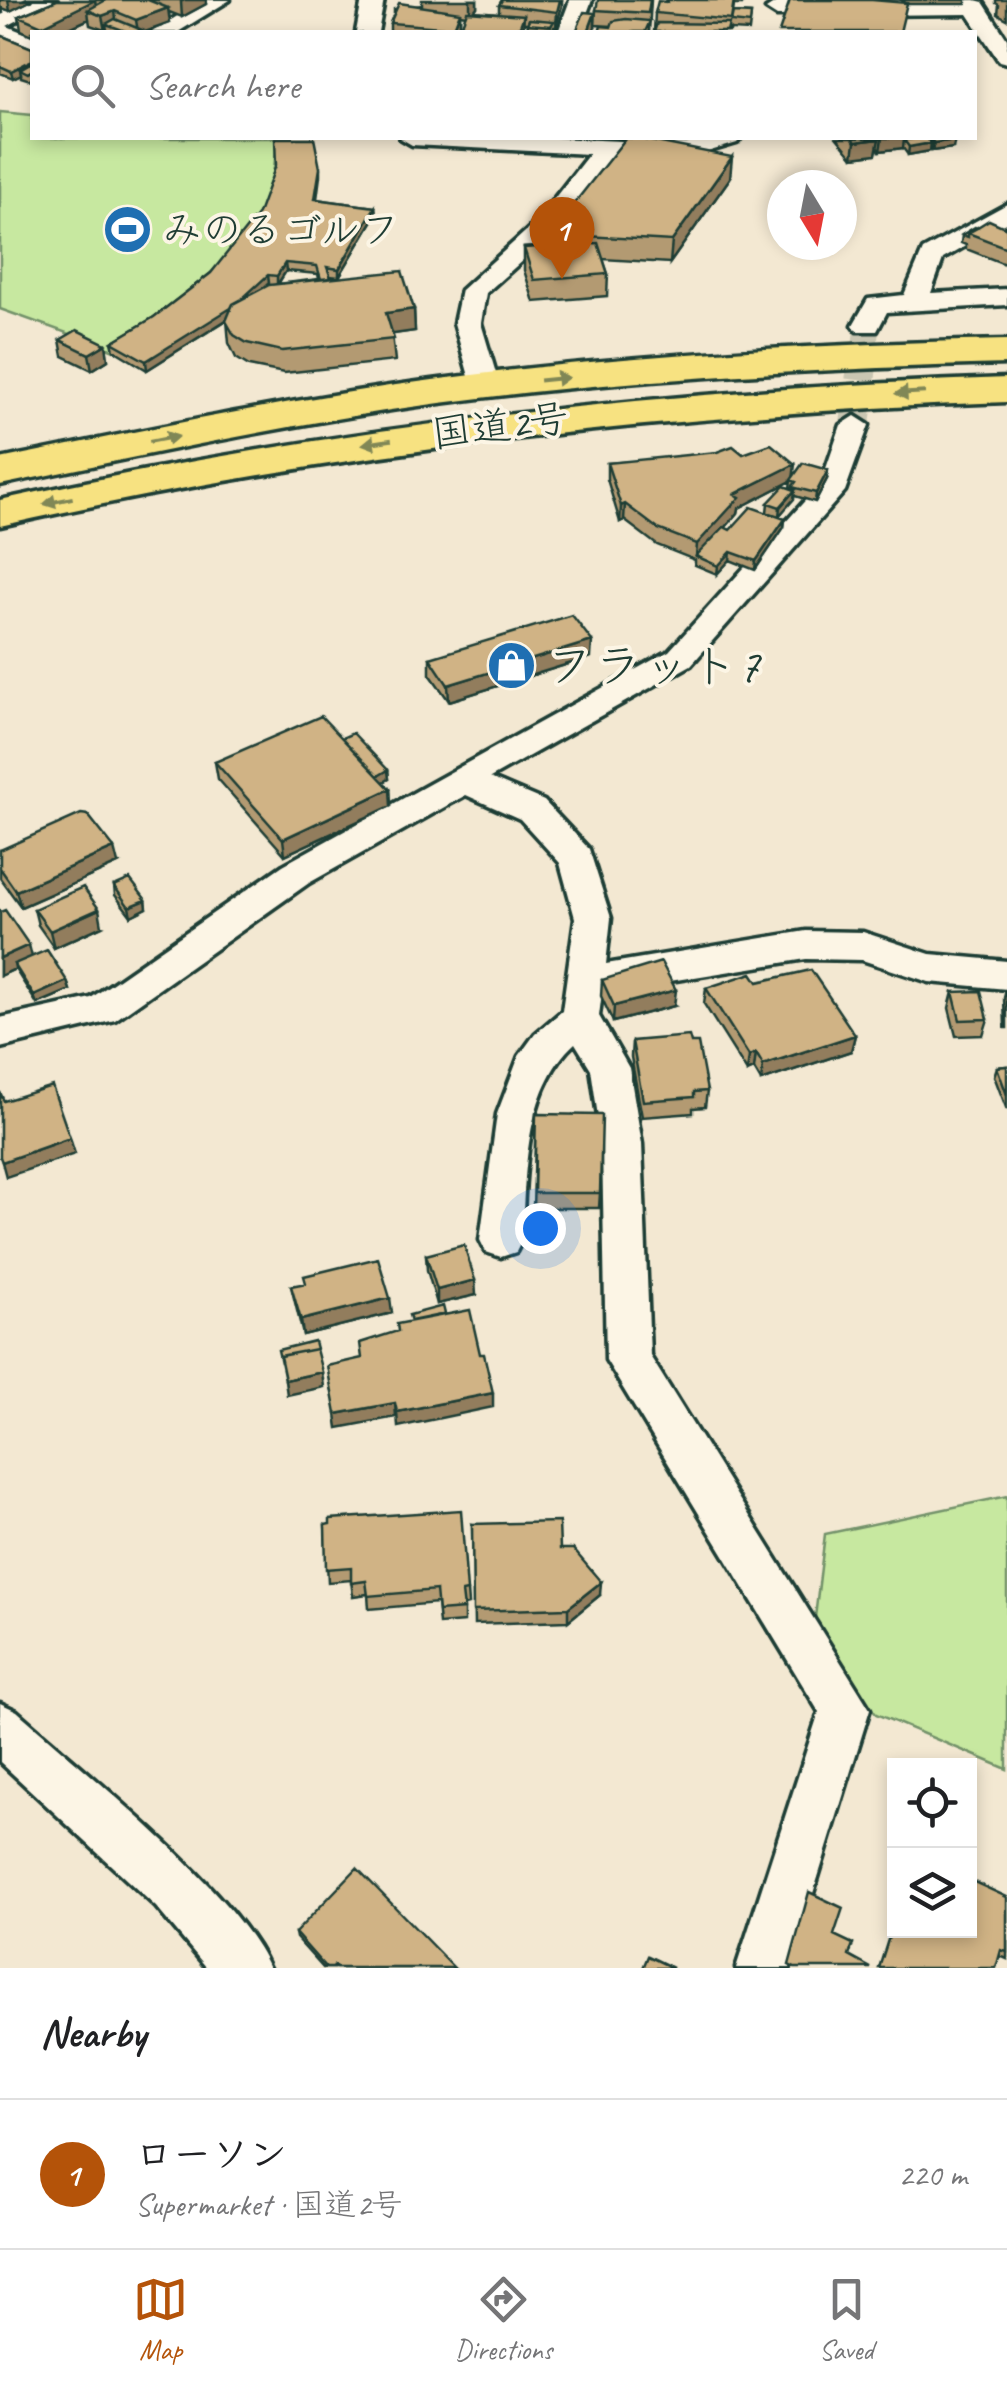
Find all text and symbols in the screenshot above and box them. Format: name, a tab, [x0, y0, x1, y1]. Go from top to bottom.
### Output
search box	[30, 30, 977, 140]
icon: search	[65, 58, 120, 113]
text: Search here	[145, 62, 300, 109]
north arrow	[767, 170, 857, 260]
pin: 1	[530, 196, 594, 279]
sports icon: みのるゴルフ	[101, 203, 153, 255]
place label: みのるゴルフ	[162, 205, 400, 255]
one-way arrow	[539, 371, 571, 387]
one-way arrow	[893, 385, 925, 401]
street label: 国道2号	[429, 393, 572, 459]
one-way arrow	[149, 430, 180, 446]
one-way arrow	[361, 434, 392, 450]
one-way arrow	[42, 493, 73, 509]
place label: フラット7	[546, 636, 762, 696]
shop icon: フラット7	[485, 639, 537, 691]
your location	[515, 1203, 566, 1254]
map controls	[887, 1758, 977, 1938]
button: locate	[887, 1758, 977, 1848]
button: layers	[887, 1848, 977, 1938]
text: Nearby	[40, 2007, 146, 2060]
text: ローソン	[135, 2131, 287, 2178]
text: 1	[65, 2154, 80, 2195]
text: 220 m	[898, 2154, 967, 2195]
text: Supermarket · 国道2号	[135, 2184, 403, 2225]
tab: Map	[133, 2272, 188, 2367]
tab: Directions	[455, 2272, 552, 2367]
tab: Saved	[819, 2272, 874, 2367]

